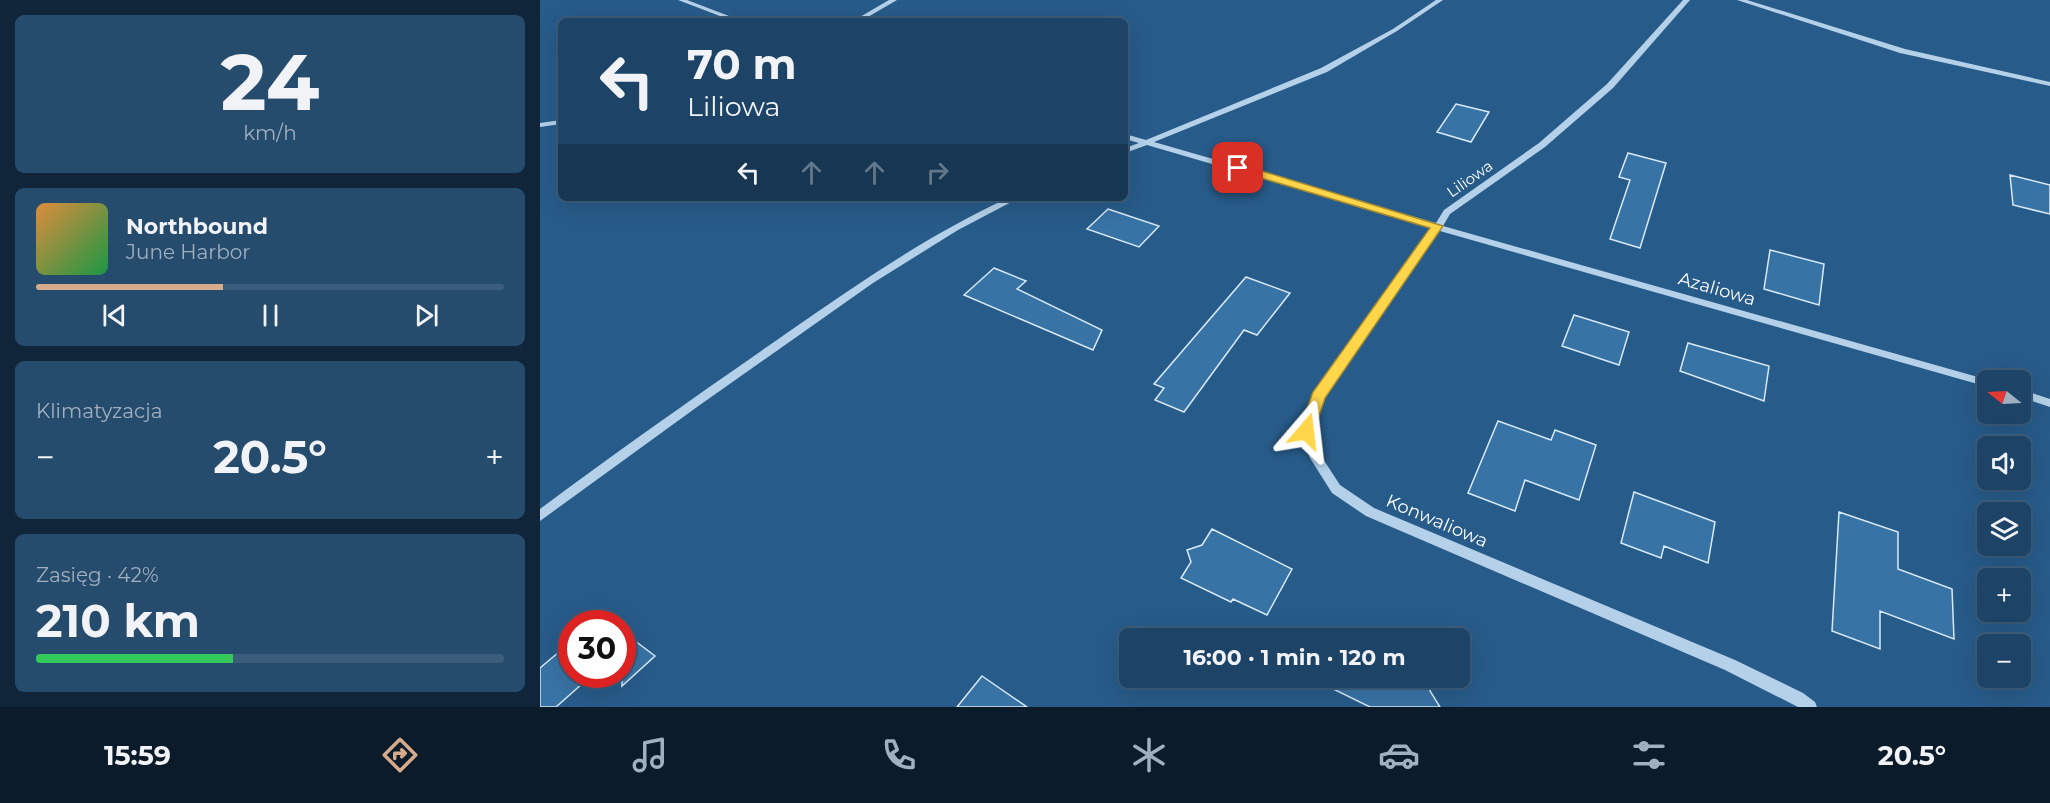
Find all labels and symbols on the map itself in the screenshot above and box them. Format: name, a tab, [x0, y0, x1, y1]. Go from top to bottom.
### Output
pin	[1212, 142, 1263, 193]
street label: Liliowa	[1443, 156, 1496, 201]
street label: Azaliowa	[1676, 267, 1758, 311]
north arrow	[1977, 370, 2031, 424]
position arrow	[1274, 399, 1338, 463]
street label: Konwaliowa	[1383, 490, 1491, 552]
speed limit sign: 30	[558, 610, 636, 688]

